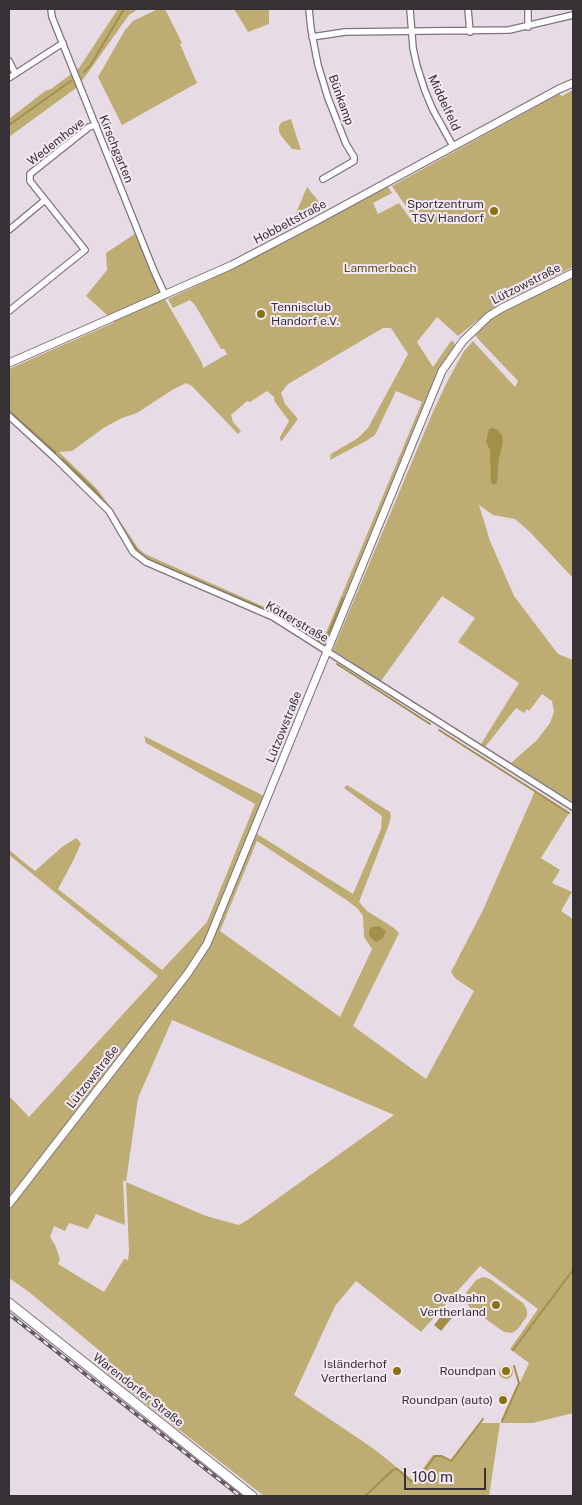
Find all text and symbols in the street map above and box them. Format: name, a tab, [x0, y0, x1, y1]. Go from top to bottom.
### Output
street label: Bünkamp	[325, 73, 357, 127]
street label: Middelfeld	[425, 73, 463, 133]
street label: Kirschgarten	[96, 113, 136, 185]
street label: Wedemhove	[25, 115, 87, 169]
street label: Hobbeltstraße	[251, 197, 329, 247]
place label: Sportzentrum TSV Handorf	[407, 197, 484, 225]
marker: Sportzentrum TSV Handorf	[488, 205, 500, 217]
street label: Lützowstraße	[489, 260, 563, 308]
park label: Lammerbach	[344, 261, 416, 275]
place label: Tennisclub Handorf e.V.	[271, 300, 339, 328]
marker: Tennisclub Handorf e.V.	[255, 308, 267, 320]
street label: Kötterstraße	[263, 598, 331, 646]
street label: Lützowstraße	[263, 689, 305, 765]
street label: Lützowstraße	[64, 1043, 122, 1111]
place label: Ovalbahn Vertherland	[420, 1291, 486, 1319]
marker: Ovalbahn Vertherland	[490, 1299, 502, 1311]
street label: Warendorfer Straße	[90, 1350, 186, 1430]
place label: Isländerhof Vertherland	[321, 1357, 387, 1385]
place label: Roundpan	[439, 1364, 496, 1378]
marker: Isländerhof Vertherland	[391, 1365, 403, 1377]
marker: Roundpan	[500, 1365, 512, 1377]
place label: Roundpan (auto)	[401, 1393, 493, 1407]
marker: Roundpan (auto)	[497, 1394, 509, 1406]
scale bar	[407, 1458, 490, 1490]
text: 100 m	[412, 1468, 453, 1485]

